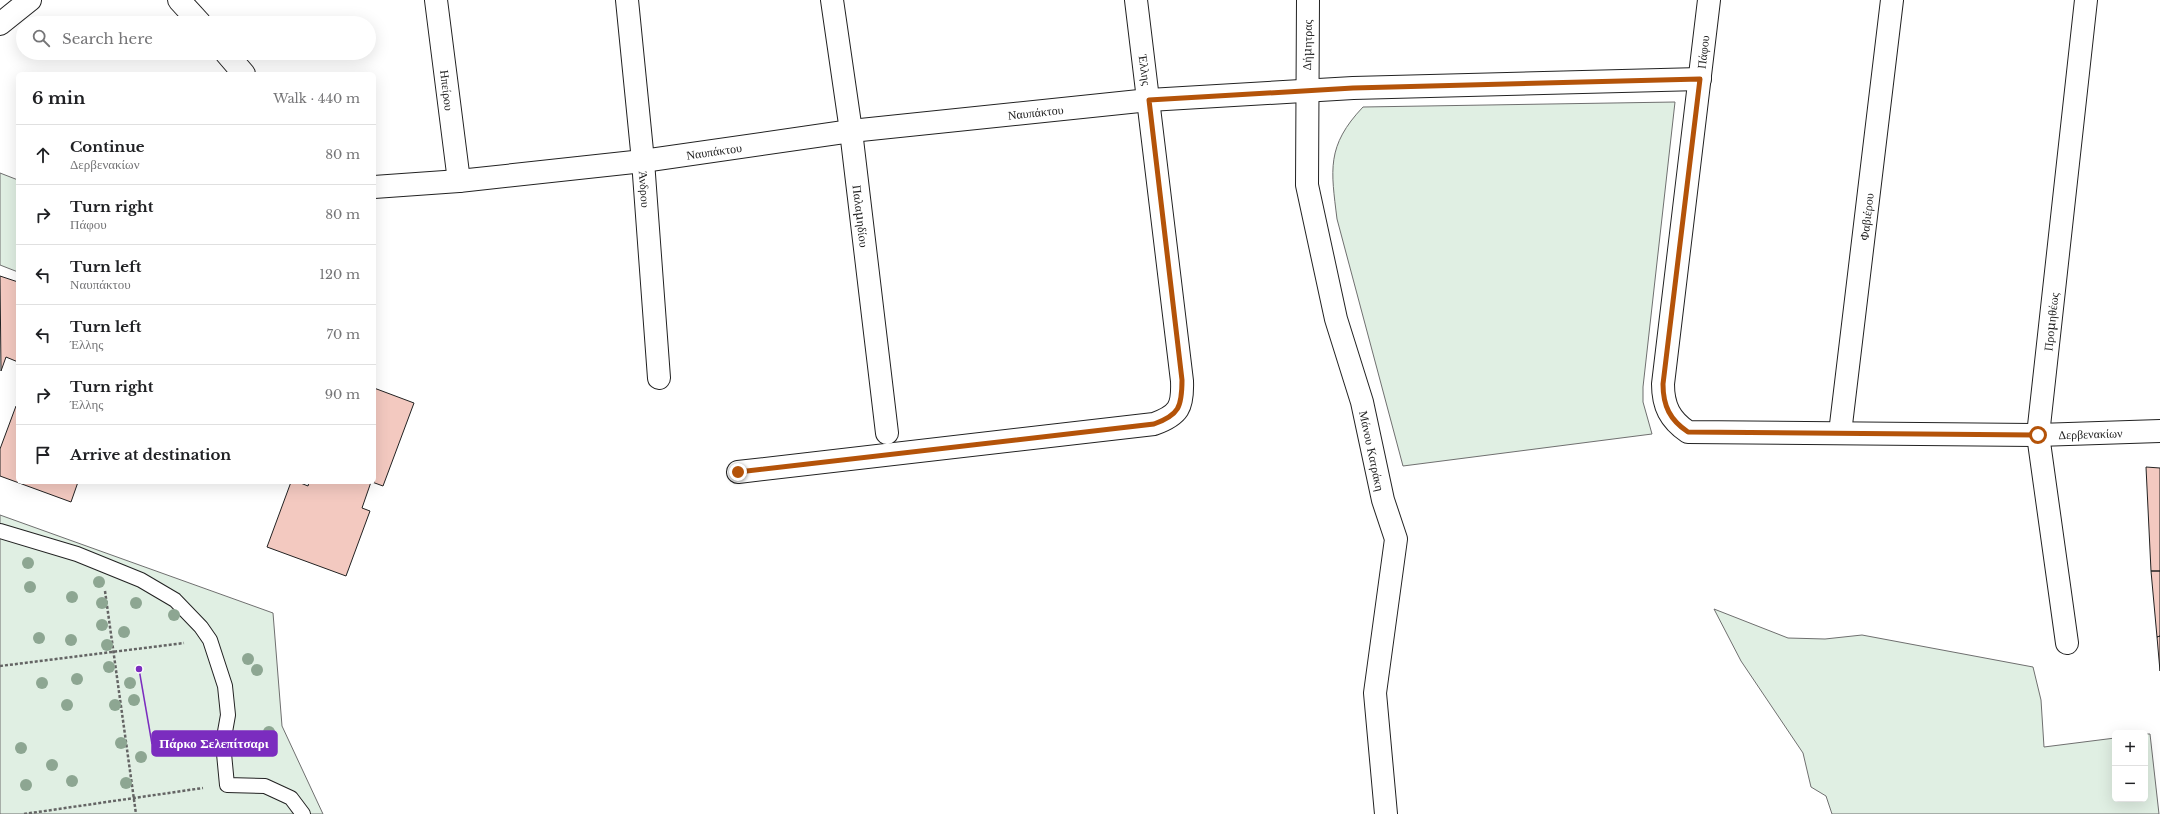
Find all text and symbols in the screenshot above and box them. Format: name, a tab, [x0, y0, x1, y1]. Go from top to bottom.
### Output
search box	[16, 16, 376, 60]
street label: Δήμητρας	[1299, 19, 1315, 71]
icon: search	[30, 27, 52, 49]
text: Search here	[62, 29, 153, 48]
street label: Πάφου	[1693, 34, 1713, 70]
street label: Έλλης	[1135, 53, 1155, 87]
street label: Ηπείρου	[437, 69, 457, 112]
text: 6 min	[32, 88, 85, 109]
text: Walk · 440 m	[273, 90, 360, 107]
street label: Ναυπάκτου	[1007, 101, 1064, 122]
text: Continue	[70, 137, 145, 156]
street label: Ναυπάκτου	[685, 139, 743, 162]
icon: ahead	[32, 144, 54, 166]
text: 80 m	[325, 146, 360, 163]
text: Δερβενακίων	[70, 156, 140, 173]
street label: Άνδρου	[636, 170, 654, 208]
street label: Παλαμηδίου	[850, 184, 872, 248]
street label: Φαβιέρου	[1856, 192, 1876, 241]
text: Turn right	[70, 197, 153, 216]
icon: right	[32, 204, 54, 226]
text: 80 m	[325, 206, 360, 223]
text: Πάφου	[70, 216, 107, 233]
text: Turn left	[70, 257, 141, 276]
icon: left	[32, 264, 54, 286]
text: 120 m	[319, 266, 360, 283]
text: Ναυπάκτου	[70, 276, 131, 293]
street label: Προμηθέως	[2040, 291, 2061, 352]
text: Turn left	[70, 317, 141, 336]
icon: left	[32, 324, 54, 346]
text: 70 m	[327, 326, 360, 343]
text: Έλλης	[70, 336, 103, 353]
text: Turn right	[70, 377, 153, 396]
icon: right	[32, 384, 54, 406]
text: 90 m	[325, 386, 360, 403]
text: Έλλης	[70, 396, 103, 413]
street label: Μάνου Κατράκη	[1357, 409, 1388, 492]
street label: Δερβενακίων	[2058, 425, 2123, 442]
route start	[2029, 426, 2047, 444]
icon: arrive	[32, 444, 54, 466]
text: Arrive at destination	[70, 445, 231, 464]
route end	[729, 463, 747, 481]
map controls	[2112, 730, 2148, 802]
button: +	[2112, 730, 2148, 766]
callout: Πάρκο Σελεπίτσαρι	[152, 731, 277, 756]
text: Πάρκο Σελεπίτσαρι	[159, 735, 269, 752]
button: −	[2112, 766, 2148, 802]

